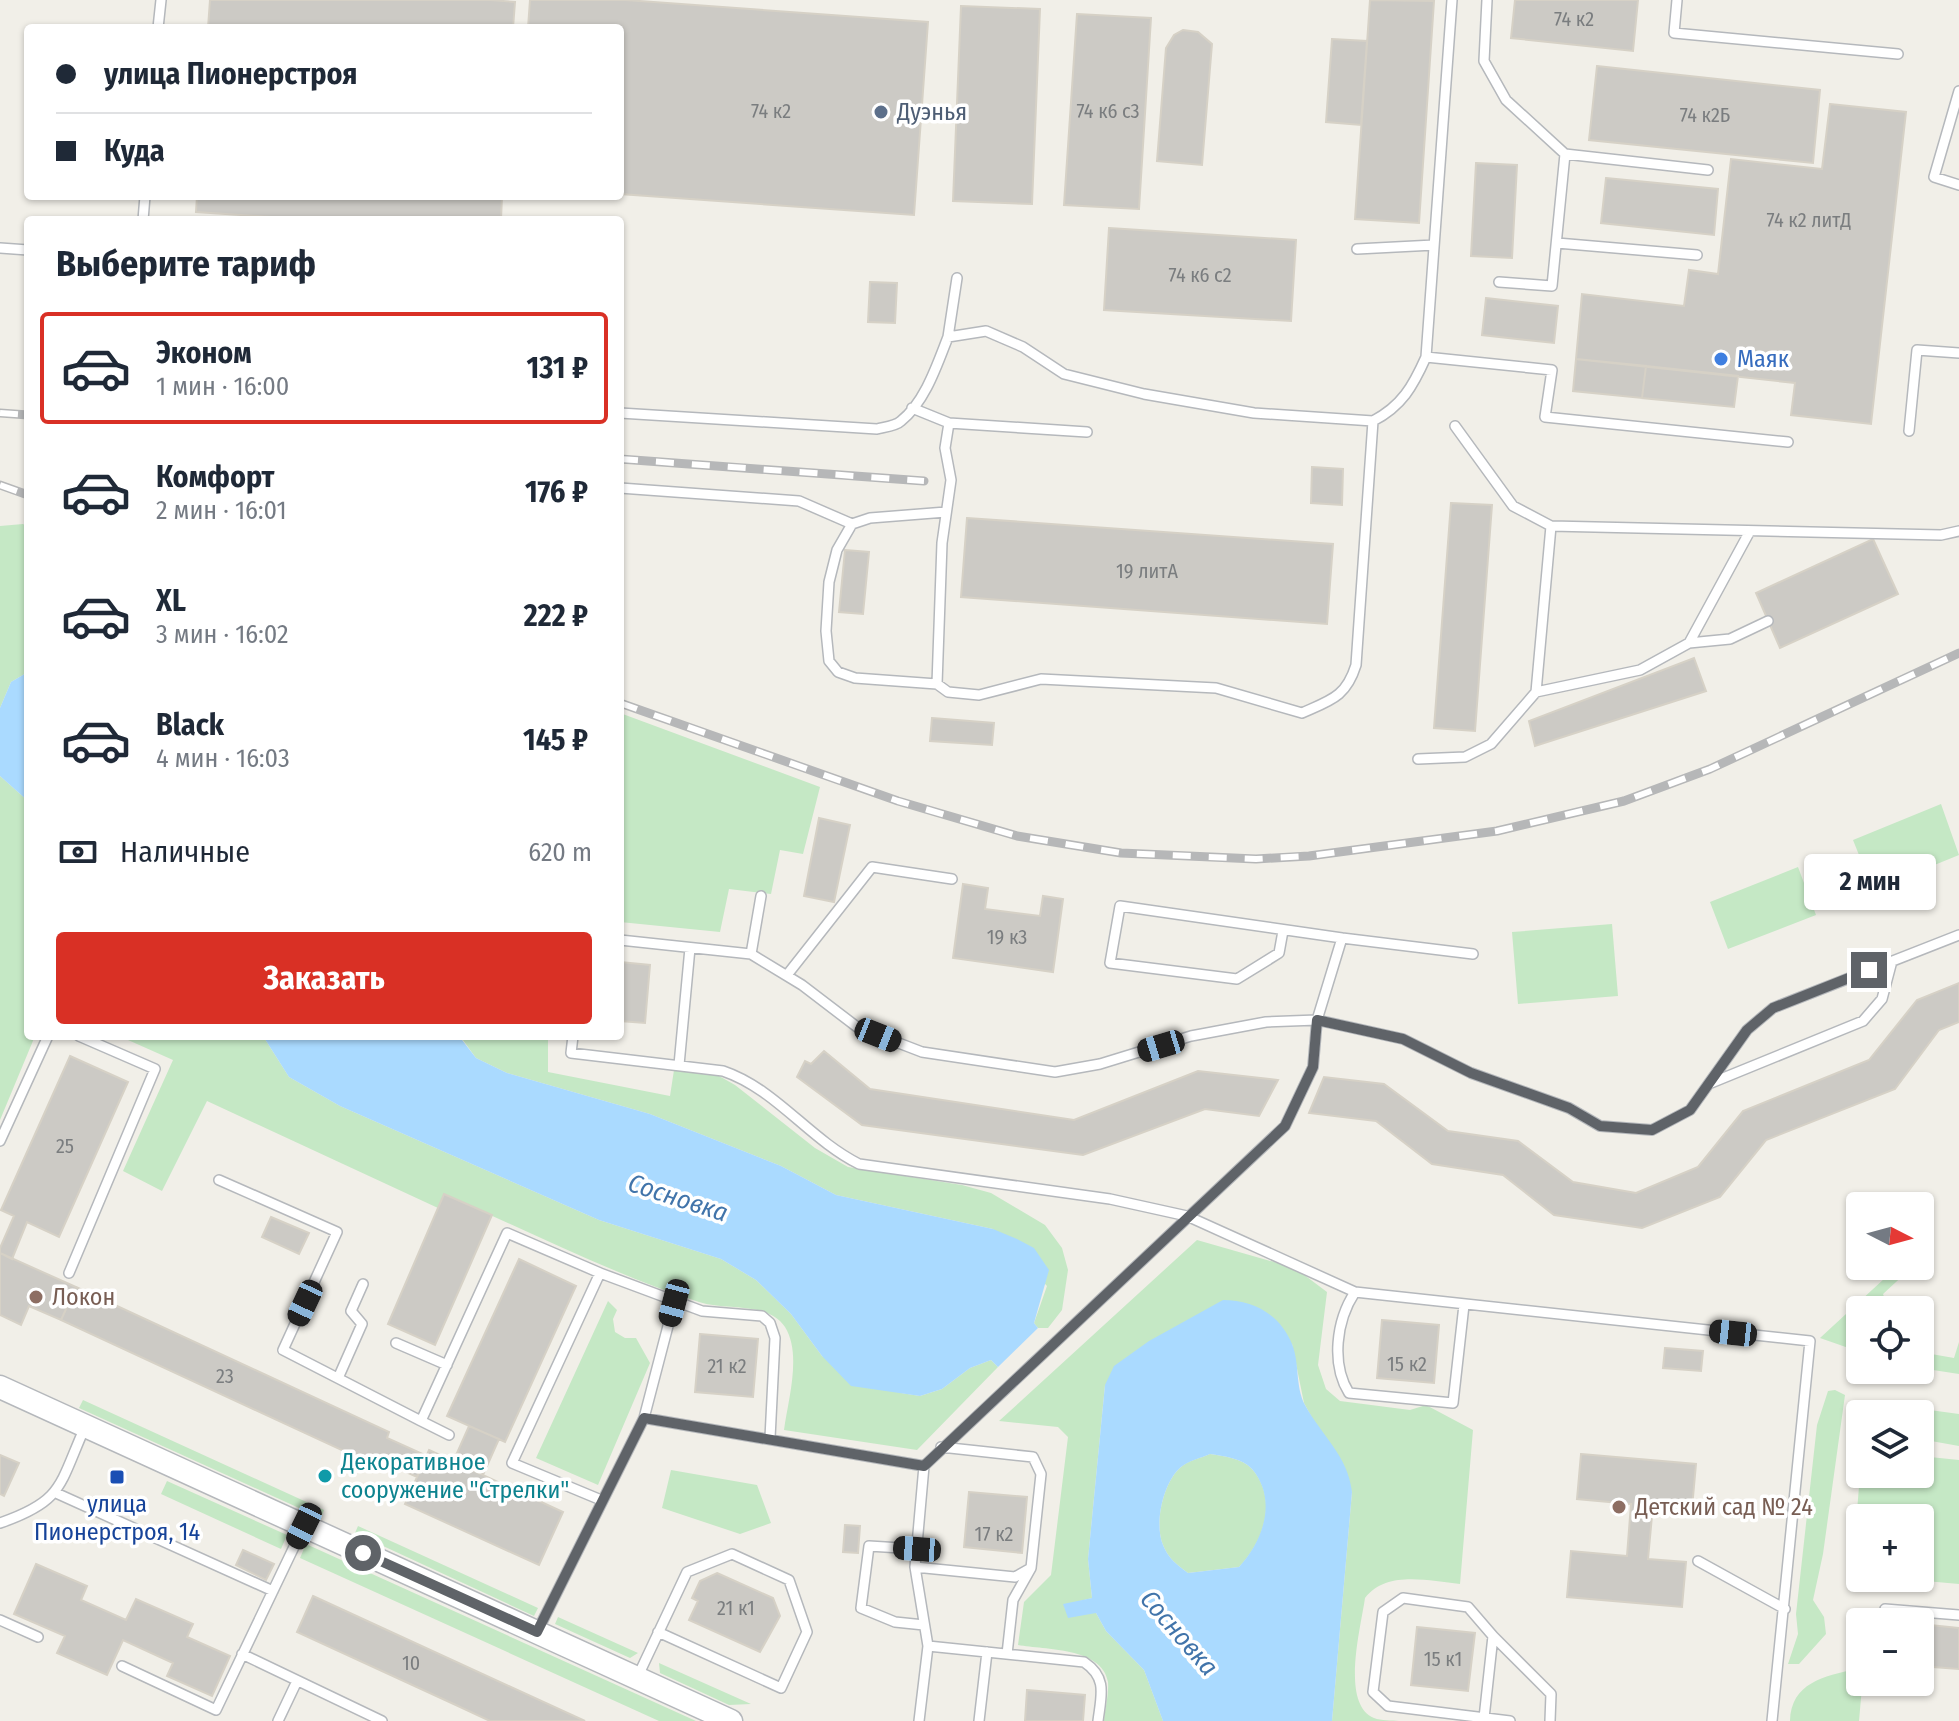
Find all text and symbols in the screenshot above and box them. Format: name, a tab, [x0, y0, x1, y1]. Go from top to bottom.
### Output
house number: 74 к2	[1554, 7, 1594, 31]
text: улица Пионерстроя	[104, 56, 357, 92]
place label: Дуэнья	[896, 98, 967, 126]
house number: 74 к2	[751, 99, 791, 123]
house number: 74 к6 с3	[1076, 99, 1140, 123]
marker: Дуэнья	[872, 103, 890, 121]
house number: 74 к2Б	[1680, 103, 1730, 127]
text: Куда	[104, 133, 165, 169]
house number: 74 к2 литД	[1767, 208, 1851, 232]
text: Выберите тариф	[56, 242, 316, 286]
house number: 74 к6 с2	[1169, 263, 1232, 287]
icon: car	[60, 332, 132, 404]
text: Эконом	[156, 335, 252, 371]
place label: Маяк	[1737, 345, 1790, 373]
text: 131 ₽	[527, 350, 588, 386]
marker: Маяк	[1712, 350, 1730, 368]
text: 1 мин · 16:00	[156, 371, 289, 402]
icon: car	[60, 456, 132, 528]
text: Комфорт	[156, 459, 274, 495]
text: 176 ₽	[525, 474, 588, 510]
text: 2 мин · 16:01	[156, 495, 287, 526]
house number: 19 литА	[1116, 559, 1178, 583]
icon: car	[60, 580, 132, 652]
text: XL	[156, 583, 186, 619]
text: 222 ₽	[524, 598, 588, 634]
text: 3 мин · 16:02	[156, 619, 288, 650]
icon: car	[60, 704, 132, 776]
text: Black	[156, 707, 224, 743]
text: 145 ₽	[523, 722, 588, 758]
text: 4 мин · 16:03	[156, 743, 290, 774]
icon: cash	[56, 830, 100, 874]
text: Наличные	[120, 834, 250, 870]
text: 620 m	[528, 837, 592, 868]
callout: 2 мин	[1803, 854, 1935, 910]
text: 2 мин	[1839, 866, 1901, 897]
house number: 19 к3	[987, 925, 1027, 949]
button: Заказать	[56, 932, 592, 1024]
route end	[1851, 952, 1887, 988]
car	[851, 1015, 905, 1055]
car	[1135, 1028, 1187, 1064]
house number: 25	[56, 1134, 74, 1158]
water label: Сосновка	[624, 1167, 732, 1229]
north arrow	[1846, 1192, 1934, 1280]
map controls	[1846, 1192, 1934, 1696]
car	[284, 1276, 326, 1330]
car	[656, 1277, 692, 1329]
place label: Локон	[52, 1283, 115, 1311]
marker: Локон	[27, 1288, 45, 1306]
button: locate	[1846, 1296, 1934, 1384]
car	[1708, 1319, 1758, 1347]
house number: 15 к2	[1387, 1352, 1427, 1376]
house number: 21 к2	[707, 1354, 747, 1378]
house number: 23	[216, 1364, 234, 1388]
button: layers	[1846, 1400, 1934, 1488]
place label: Декоративное сооружение "Стрелки"	[340, 1448, 569, 1504]
marker: Декоративное сооружение "Стрелки"	[316, 1467, 334, 1485]
marker: улица Пионерстроя, 14	[108, 1468, 126, 1486]
place label: улица Пионерстроя, 14	[34, 1490, 200, 1546]
place label: Детский сад № 24	[1634, 1493, 1813, 1521]
marker: Детский сад № 24	[1610, 1498, 1628, 1516]
car	[283, 1499, 325, 1553]
button: +	[1846, 1504, 1934, 1592]
house number: 17 к2	[975, 1522, 1014, 1546]
route start	[345, 1535, 381, 1571]
car	[892, 1535, 942, 1563]
water label: Сосновка	[1133, 1584, 1225, 1682]
house number: 21 к1	[717, 1596, 755, 1620]
button: −	[1846, 1608, 1934, 1696]
house number: 15 к1	[1424, 1647, 1462, 1671]
house number: 10	[402, 1651, 420, 1675]

